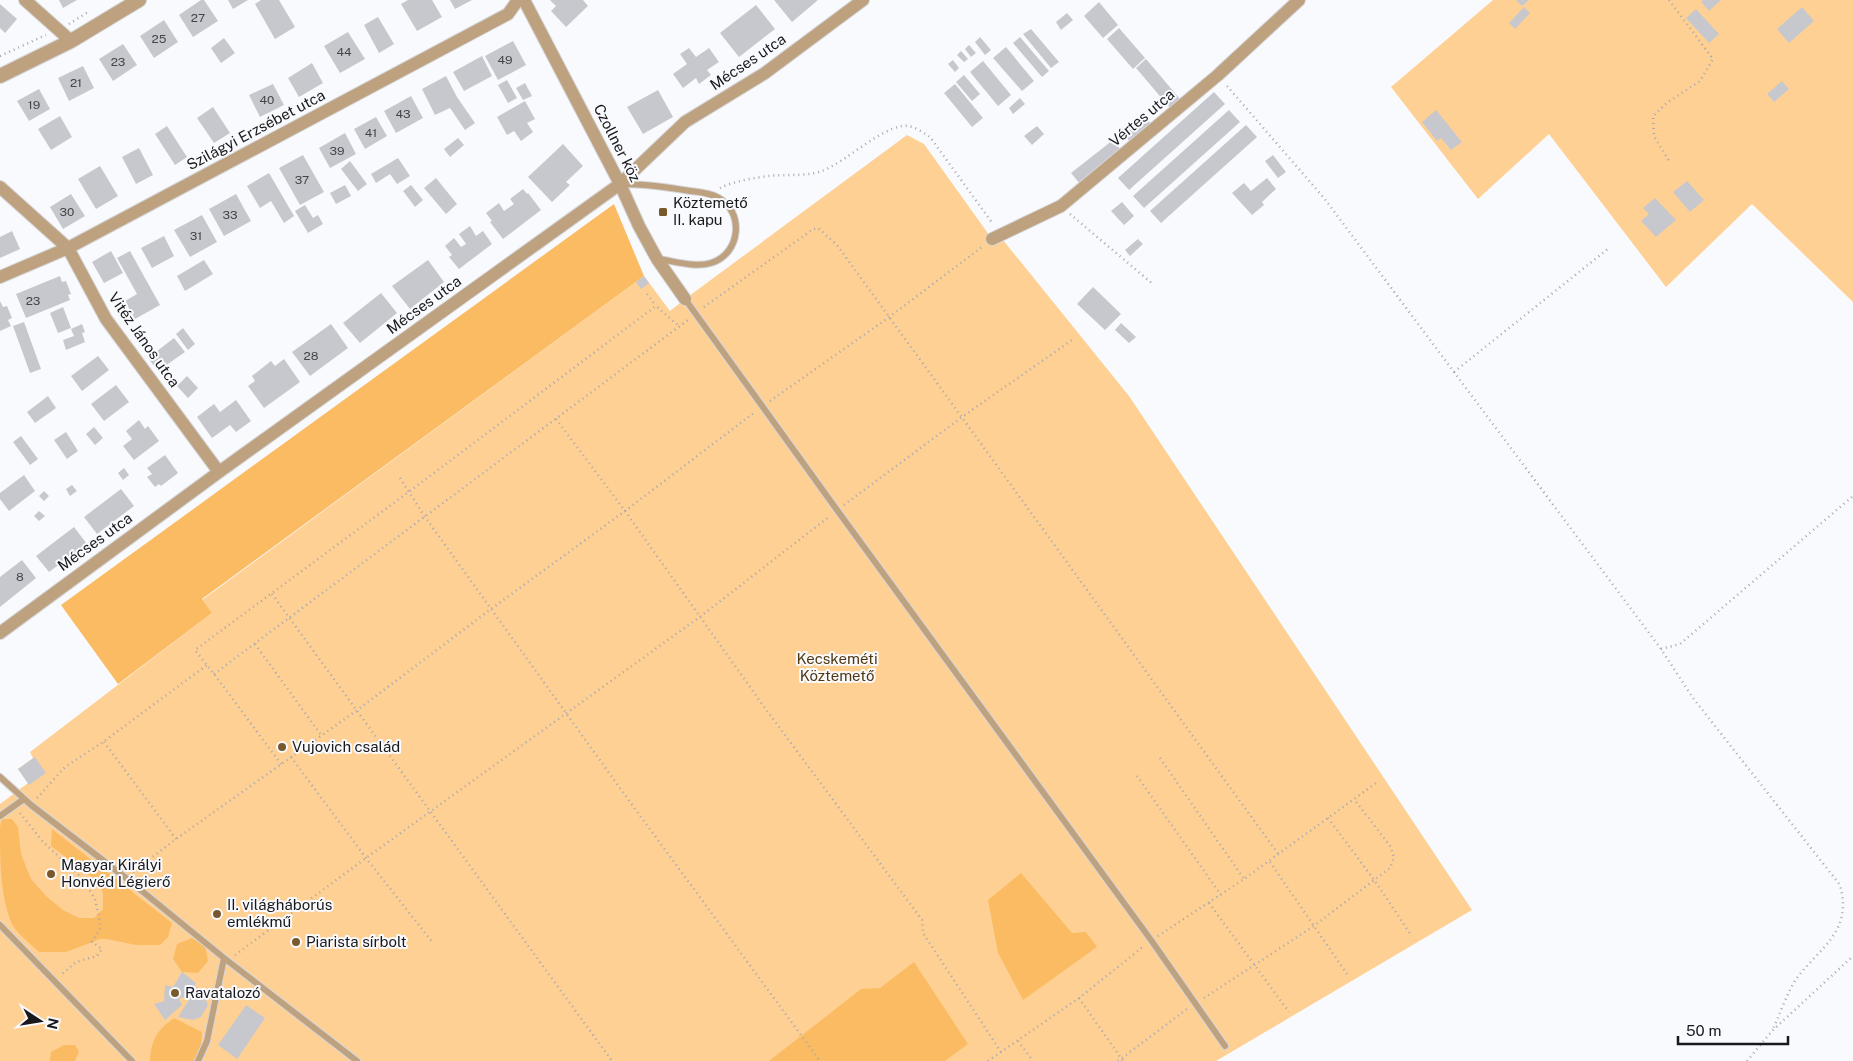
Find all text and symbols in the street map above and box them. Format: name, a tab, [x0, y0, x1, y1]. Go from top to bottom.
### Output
house number: 27	[191, 11, 205, 25]
street label: Mécses utca	[707, 30, 789, 93]
house number: 25	[152, 32, 167, 46]
house number: 44	[336, 45, 352, 59]
house number: 49	[497, 53, 513, 67]
house number: 23	[111, 55, 125, 69]
house number: 21	[70, 76, 82, 90]
street label: Szilágyi Erzsébet utca	[184, 86, 328, 173]
street label: Vértes utca	[1106, 86, 1178, 150]
house number: 40	[260, 93, 274, 107]
house number: 19	[28, 98, 40, 112]
street label: Czollner köz	[591, 101, 644, 184]
house number: 43	[395, 107, 411, 121]
house number: 41	[365, 126, 377, 140]
house number: 39	[330, 144, 344, 158]
house number: 37	[295, 173, 309, 187]
place label: Köztemető II. kapu	[673, 194, 748, 228]
house number: 30	[60, 205, 74, 219]
marker: Köztemető II. kapu	[657, 206, 669, 218]
house number: 33	[222, 208, 238, 222]
house number: 31	[190, 229, 202, 243]
street label: Mécses utca	[383, 272, 464, 337]
street label: Vitéz János utca	[105, 289, 183, 390]
house number: 23	[26, 294, 40, 308]
house number: 28	[304, 349, 319, 363]
street label: Mécses utca	[54, 509, 135, 574]
house number: 8	[16, 570, 24, 584]
park label: Kecskeméti Köztemető	[796, 650, 878, 684]
place label: Vujovich család	[292, 738, 400, 755]
marker: Vujovich család	[276, 741, 288, 753]
place label: Magyar Királyi Honvéd Légierő	[61, 856, 171, 890]
marker: Magyar Királyi Honvéd Légierő	[45, 868, 57, 880]
place label: II. világháborús emlékmű	[227, 896, 332, 930]
marker: II. világháborús emlékmű	[211, 908, 223, 920]
place label: Piarista sírbolt	[306, 933, 407, 950]
marker: Piarista sírbolt	[290, 936, 302, 948]
place label: Ravatalozó	[185, 984, 261, 1001]
marker: Ravatalozó	[169, 987, 181, 999]
north arrow	[15, 996, 65, 1046]
scale bar	[1678, 1014, 1788, 1046]
text: N	[44, 1017, 62, 1031]
text: 50 m	[1686, 1022, 1721, 1039]

